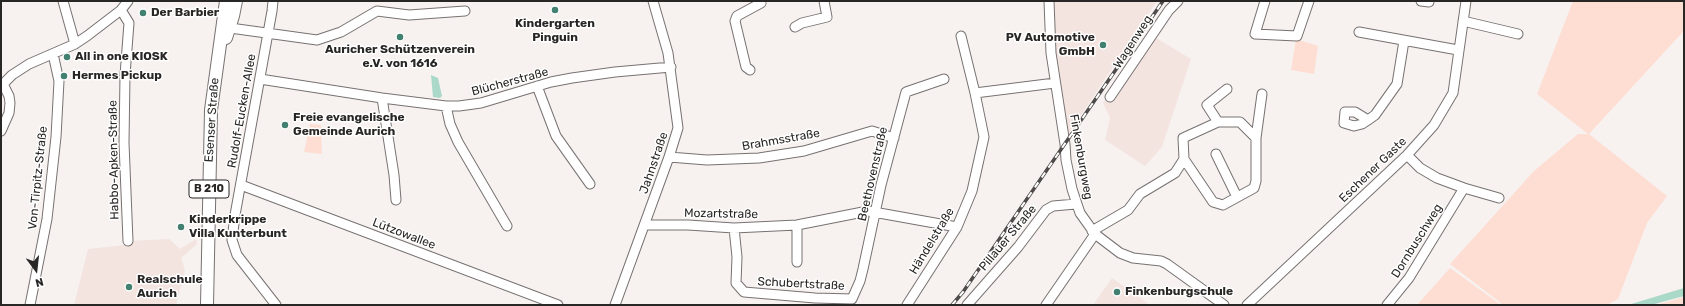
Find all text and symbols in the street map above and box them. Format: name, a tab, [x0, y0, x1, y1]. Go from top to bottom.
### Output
marker: Kindergarten Pinguin	[550, 5, 560, 15]
place label: Der Barbier	[151, 6, 219, 20]
marker: Der Barbier	[138, 8, 148, 18]
street label: Wagenweg	[1111, 13, 1155, 71]
place label: Kindergarten Pinguin	[515, 17, 595, 45]
place label: PV Automotive GmbH	[1006, 31, 1095, 59]
marker: Auricher Schützenverein e.V. von 1616	[395, 32, 405, 42]
marker: PV Automotive GmbH	[1098, 40, 1108, 50]
place label: Auricher Schützenverein e.V. von 1616	[325, 43, 475, 71]
place label: All in one KIOSK	[75, 50, 168, 64]
marker: All in one KIOSK	[62, 52, 72, 62]
street label: Rudolf-Eucken-Allee	[225, 53, 259, 169]
street label: Blücherstraße	[470, 65, 550, 99]
place label: Hermes Pickup	[72, 69, 162, 83]
marker: Hermes Pickup	[59, 71, 69, 81]
street label: Esenser Straße	[202, 77, 222, 163]
street label: Habbo-Apken-Straße	[106, 100, 122, 220]
place label: Freie evangelische Gemeinde Aurich	[293, 111, 405, 139]
street label: Finkenburgweg	[1066, 113, 1096, 201]
marker: Freie evangelische Gemeinde Aurich	[280, 120, 290, 130]
street label: Von-Tirpitz-Straße	[25, 126, 51, 230]
street label: Brahmsstraße	[741, 126, 821, 154]
street label: Beethovenstraße	[855, 126, 891, 222]
street label: Jahnstraße	[637, 130, 671, 196]
street label: Eschener Gaste	[1336, 134, 1410, 206]
road number: B 210	[189, 180, 229, 198]
street label: Dornbuschweg	[1388, 201, 1446, 281]
street label: Pillauer Straße	[976, 202, 1040, 274]
street label: Händelstraße	[907, 205, 957, 277]
street label: Mozartstraße	[684, 206, 758, 222]
place label: Kinderkrippe Villa Kunterbunt	[189, 213, 287, 241]
street label: Lützowallee	[370, 215, 438, 253]
marker: Kinderkrippe Villa Kunterbunt	[176, 222, 186, 232]
north arrow	[16, 250, 56, 290]
place label: Realschule Aurich	[137, 273, 203, 301]
text: N	[34, 275, 45, 289]
street label: Schubertstraße	[757, 275, 845, 293]
marker: Realschule Aurich	[124, 282, 134, 292]
place label: Finkenburgschule	[1125, 285, 1233, 299]
marker: Finkenburgschule	[1112, 287, 1122, 297]

